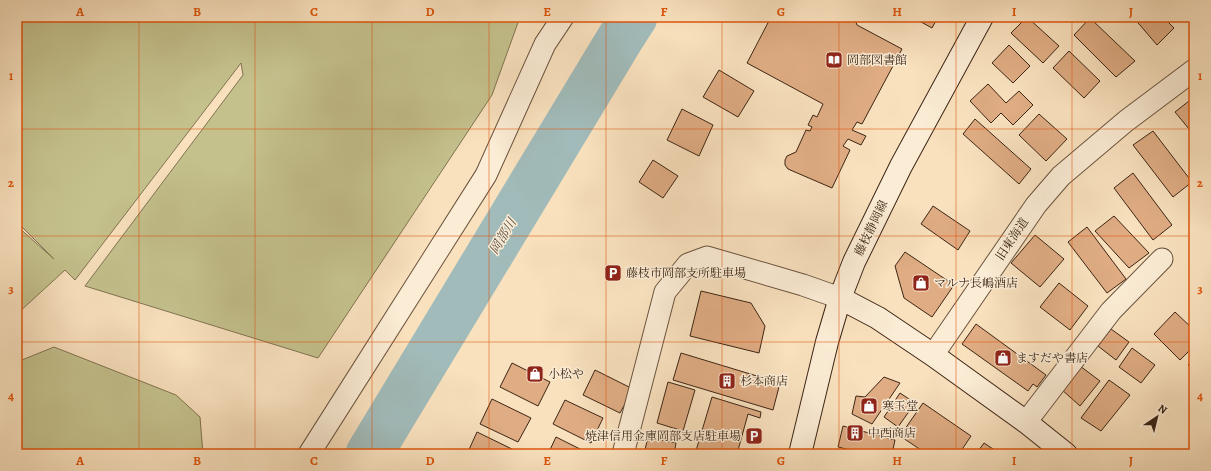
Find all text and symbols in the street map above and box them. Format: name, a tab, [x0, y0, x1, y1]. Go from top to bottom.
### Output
text: A	[75, 3, 85, 20]
text: B	[193, 3, 201, 20]
text: C	[310, 3, 318, 20]
text: D	[425, 3, 435, 20]
text: E	[543, 3, 551, 20]
text: F	[661, 3, 668, 20]
text: G	[777, 3, 785, 20]
text: H	[892, 3, 902, 20]
text: I	[1012, 3, 1017, 20]
text: J	[1129, 3, 1133, 20]
library icon: 岡部図書館	[824, 50, 844, 70]
place label: 岡部図書館	[847, 52, 907, 68]
text: 1	[9, 67, 14, 84]
text: 1	[1198, 67, 1203, 84]
text: 2	[8, 174, 15, 191]
text: 2	[1197, 174, 1204, 191]
street label: 藤枝静岡線	[851, 198, 891, 258]
water label: 岡部川	[485, 213, 521, 257]
street label: 旧東海道	[992, 215, 1032, 263]
parking icon: 藤枝市岡部支所駐車場	[603, 263, 623, 283]
place label: 藤枝市岡部支所駐車場	[626, 265, 746, 281]
shop icon: マルナ長嶋酒店	[911, 273, 931, 293]
place label: マルナ長嶋酒店	[934, 275, 1018, 291]
text: 3	[8, 280, 14, 297]
text: 3	[1197, 280, 1203, 297]
shop icon: ますだや書店	[993, 348, 1013, 368]
place label: ますだや書店	[1016, 350, 1088, 366]
shop icon: 小松や	[525, 364, 545, 384]
place label: 小松や	[548, 366, 584, 382]
building icon: 杉本商店	[717, 371, 737, 391]
place label: 杉本商店	[740, 373, 788, 389]
text: 4	[8, 387, 14, 404]
text: 4	[1197, 387, 1203, 404]
shop icon: 寒玉堂	[859, 396, 879, 416]
north arrow	[1137, 397, 1177, 437]
place label: 寒玉堂	[882, 398, 918, 414]
text: N	[1155, 401, 1170, 418]
building icon: 中西商店	[845, 423, 865, 443]
place label: 中西商店	[868, 425, 916, 441]
parking icon: 焼津信用金庫岡部支店駐車場	[744, 426, 764, 446]
place label: 焼津信用金庫岡部支店駐車場	[585, 428, 741, 444]
text: A	[75, 452, 85, 469]
text: B	[193, 452, 201, 469]
text: C	[310, 452, 318, 469]
text: D	[425, 452, 435, 469]
text: E	[543, 452, 551, 469]
text: F	[661, 452, 668, 469]
text: G	[777, 452, 785, 469]
text: H	[892, 452, 902, 469]
text: I	[1012, 452, 1017, 469]
text: J	[1129, 452, 1133, 469]

